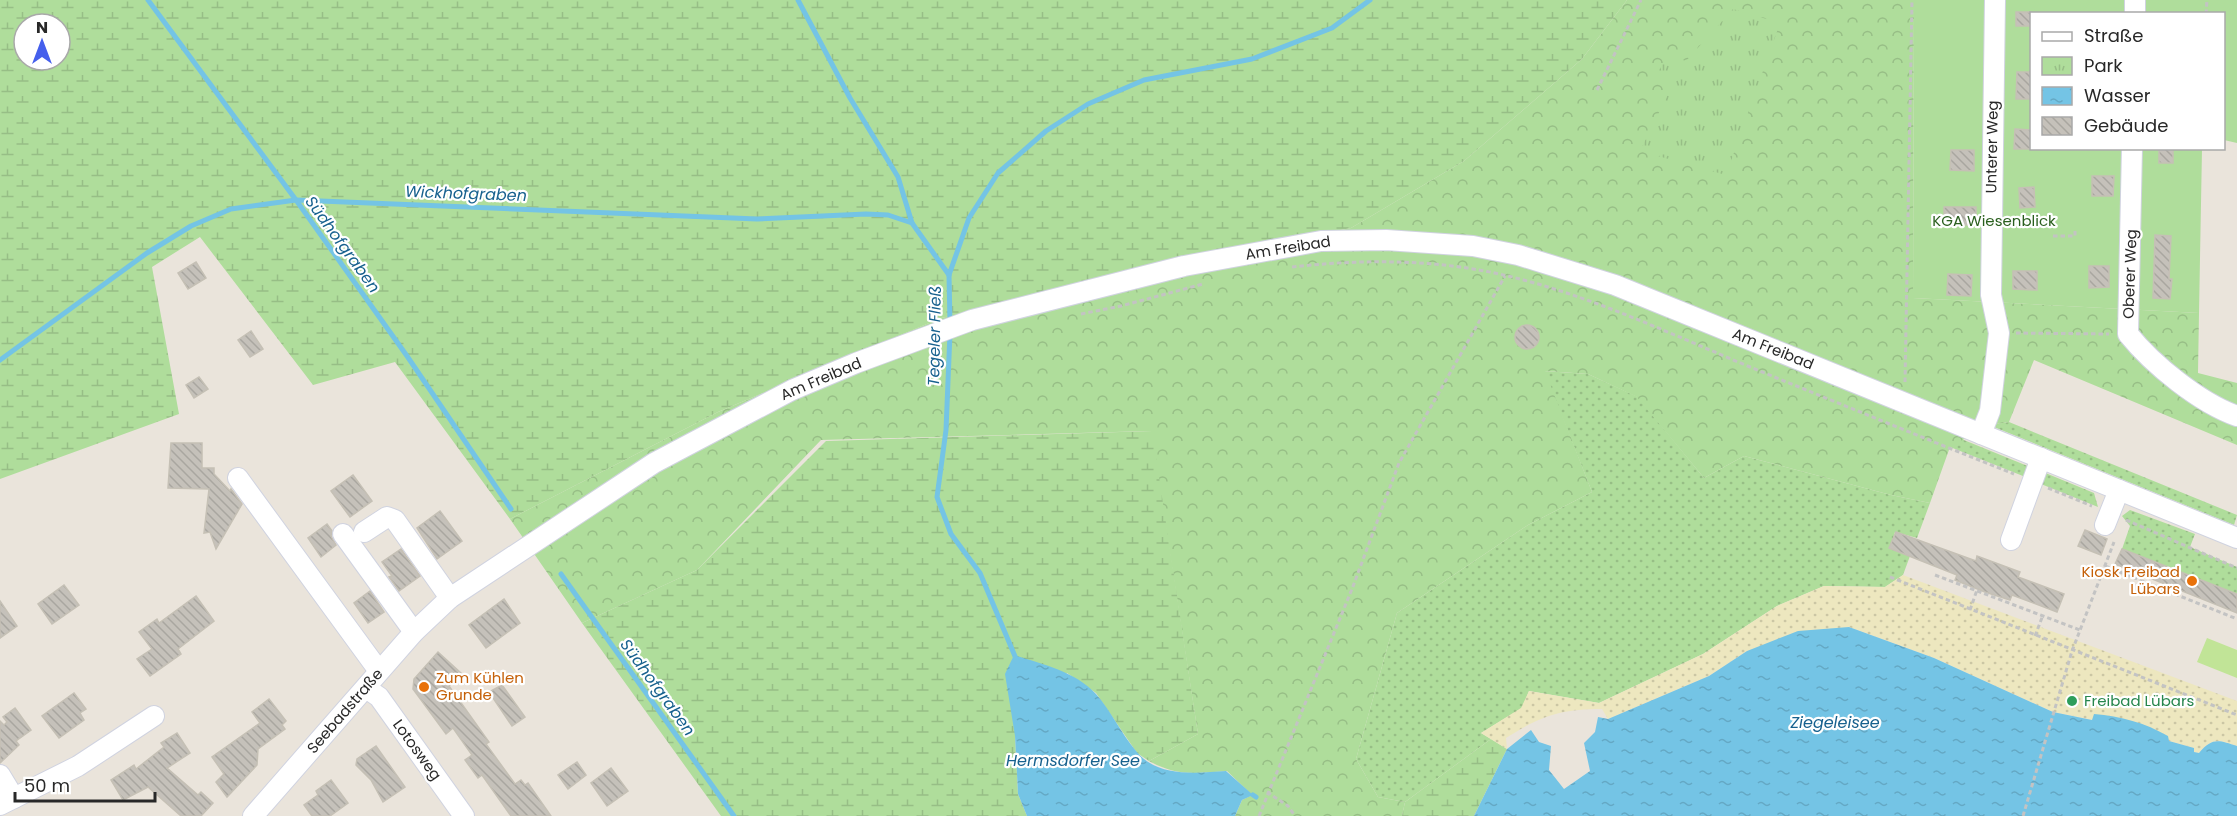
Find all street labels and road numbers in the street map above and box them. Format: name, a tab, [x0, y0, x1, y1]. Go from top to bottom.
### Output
street label: Unterer Weg	[1980, 100, 2003, 194]
street label: Oberer Weg	[2117, 229, 2142, 319]
street label: Am Freibad	[1244, 230, 1332, 265]
street label: Am Freibad	[1729, 323, 1817, 374]
street label: Am Freibad	[777, 352, 865, 405]
street label: Seebadstraße	[302, 664, 387, 758]
street label: Lotosweg	[388, 715, 447, 784]

